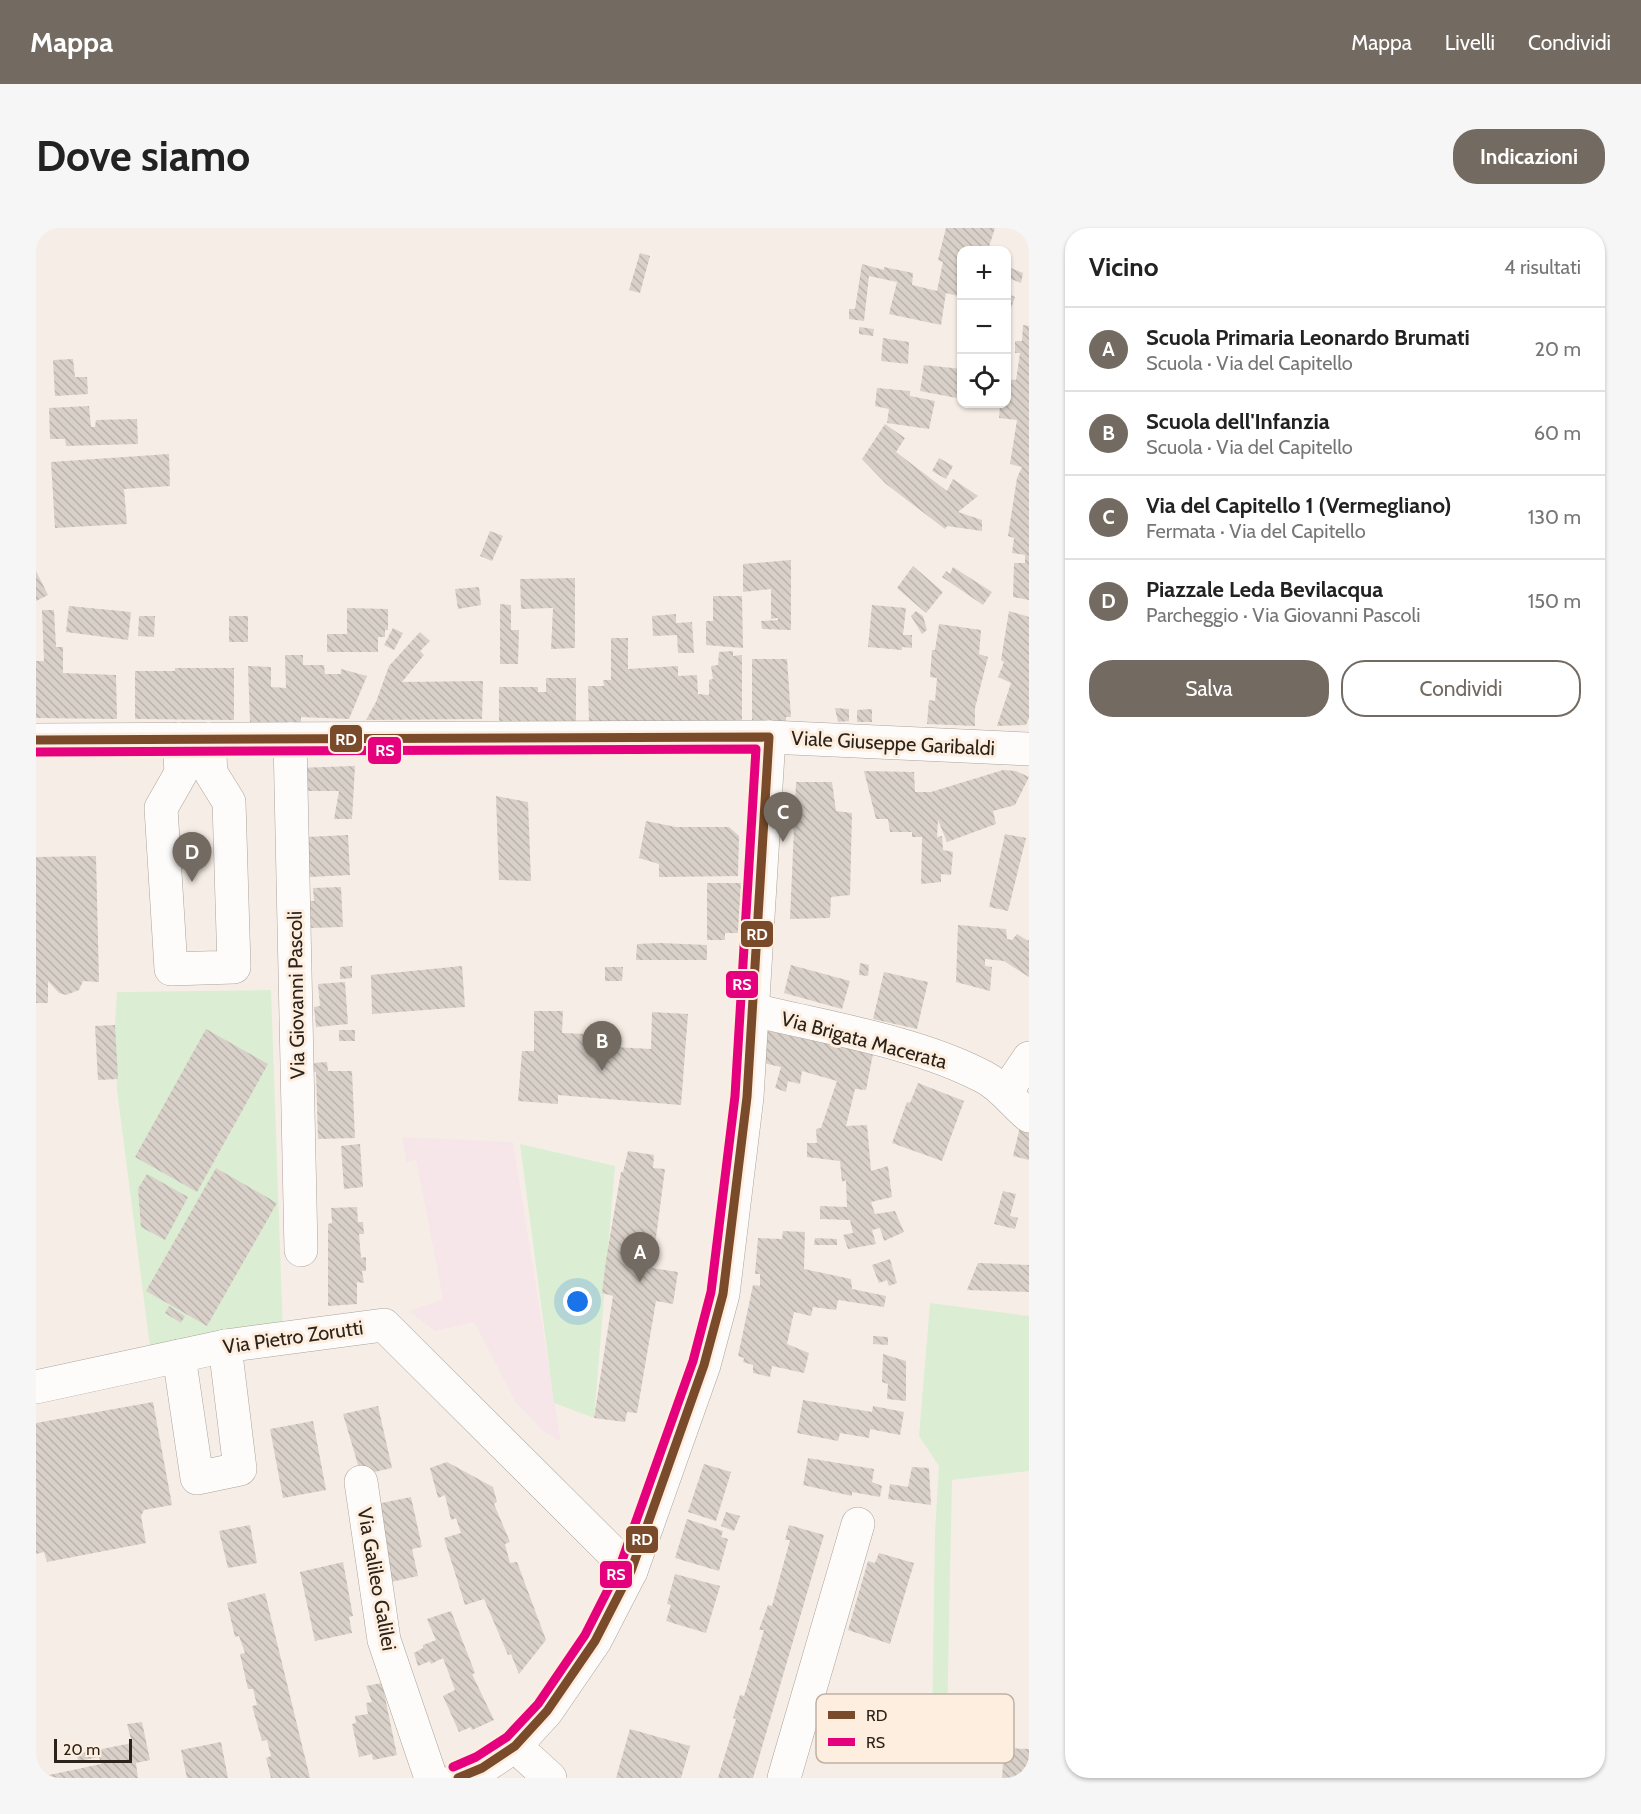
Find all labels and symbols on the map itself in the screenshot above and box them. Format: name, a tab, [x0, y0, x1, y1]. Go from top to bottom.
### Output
line badge: RD	[329, 724, 363, 753]
street label: Viale Giuseppe Garibaldi	[790, 726, 996, 760]
text: RD	[335, 730, 357, 749]
line badge: RS	[367, 736, 402, 765]
text: RS	[375, 741, 395, 760]
pin: C	[764, 792, 802, 842]
pin: D	[172, 832, 212, 882]
street label: Via Giovanni Pascoli	[283, 911, 309, 1079]
line badge: RD	[740, 920, 774, 948]
text: RD	[746, 925, 768, 944]
line badge: RS	[725, 970, 759, 999]
text: RS	[732, 975, 752, 994]
street label: Via Brigata Macerata	[778, 1006, 950, 1074]
pin: B	[582, 1022, 622, 1071]
pin: A	[620, 1232, 660, 1282]
your location	[563, 1287, 592, 1316]
street label: Via Pietro Zorutti	[221, 1315, 365, 1359]
street label: Via Galileo Galilei	[353, 1506, 401, 1652]
line badge: RD	[625, 1525, 659, 1554]
text: RD	[631, 1530, 653, 1549]
line badge: RS	[599, 1560, 633, 1589]
text: RS	[606, 1565, 626, 1584]
legend	[816, 1694, 1014, 1763]
text: RD	[866, 1706, 887, 1725]
text: RS	[866, 1733, 885, 1752]
scale bar	[54, 1736, 132, 1764]

